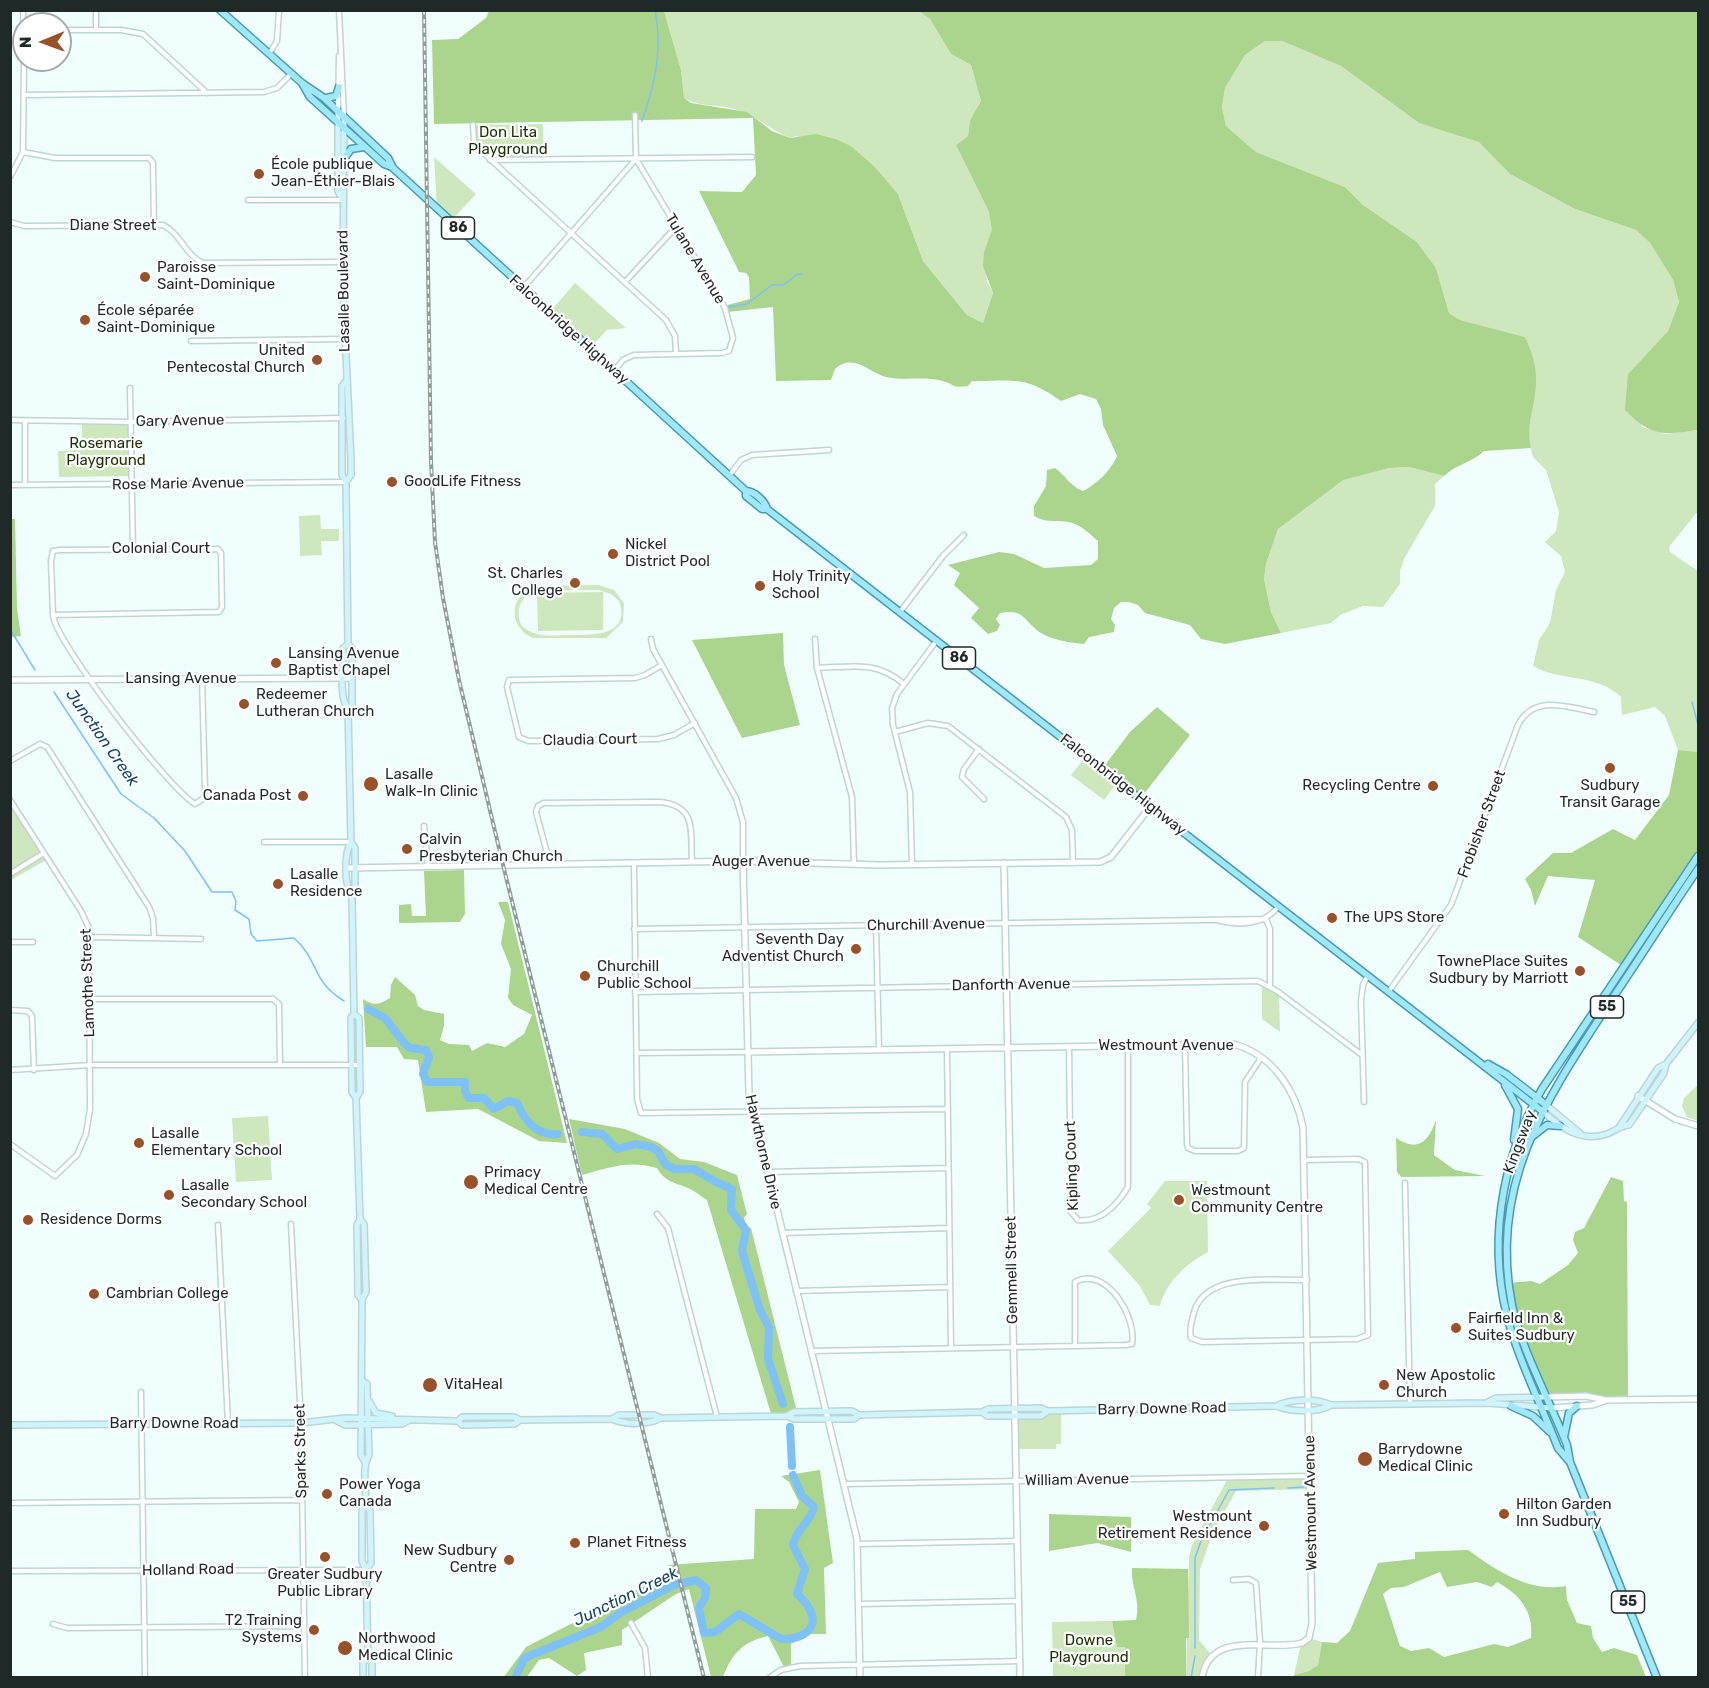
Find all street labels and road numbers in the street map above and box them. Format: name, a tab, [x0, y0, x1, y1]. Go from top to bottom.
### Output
street label: Tulane Avenue	[661, 211, 729, 307]
street label: Diane Street	[70, 217, 156, 235]
road number: 86	[442, 217, 474, 239]
street label: Lasalle Boulevard	[334, 230, 354, 352]
street label: Falconbridge Highway	[505, 271, 633, 389]
street label: Gary Avenue	[136, 411, 224, 431]
street label: Rose Marie Avenue	[112, 474, 244, 494]
street label: Colonial Court	[112, 540, 210, 558]
road number: 86	[942, 647, 976, 669]
street label: Lansing Avenue	[125, 670, 237, 688]
street label: Claudia Court	[543, 730, 637, 750]
street label: Falconbridge Highway	[1056, 730, 1190, 840]
street label: Frobisher Street	[1454, 768, 1510, 880]
street label: Auger Avenue	[712, 853, 810, 871]
street label: Churchill Avenue	[867, 915, 985, 935]
street label: Lamothe Street	[77, 928, 99, 1038]
street label: Danforth Avenue	[951, 975, 1071, 995]
road number: 55	[1590, 996, 1624, 1018]
street label: Westmount Avenue	[1098, 1037, 1234, 1055]
street label: Hawthorne Drive	[741, 1093, 785, 1211]
street label: Kingsway	[1500, 1108, 1540, 1176]
street label: Kipling Court	[1061, 1121, 1083, 1211]
street label: Gemmell Street	[1002, 1216, 1022, 1324]
street label: Barry Downe Road	[1097, 1399, 1227, 1419]
street label: Sparks Street	[291, 1404, 311, 1498]
street label: Barry Downe Road	[109, 1415, 239, 1433]
street label: Westmount Avenue	[1301, 1435, 1321, 1571]
street label: William Avenue	[1025, 1470, 1129, 1490]
street label: Holland Road	[142, 1560, 234, 1580]
road number: 55	[1612, 1591, 1644, 1613]

